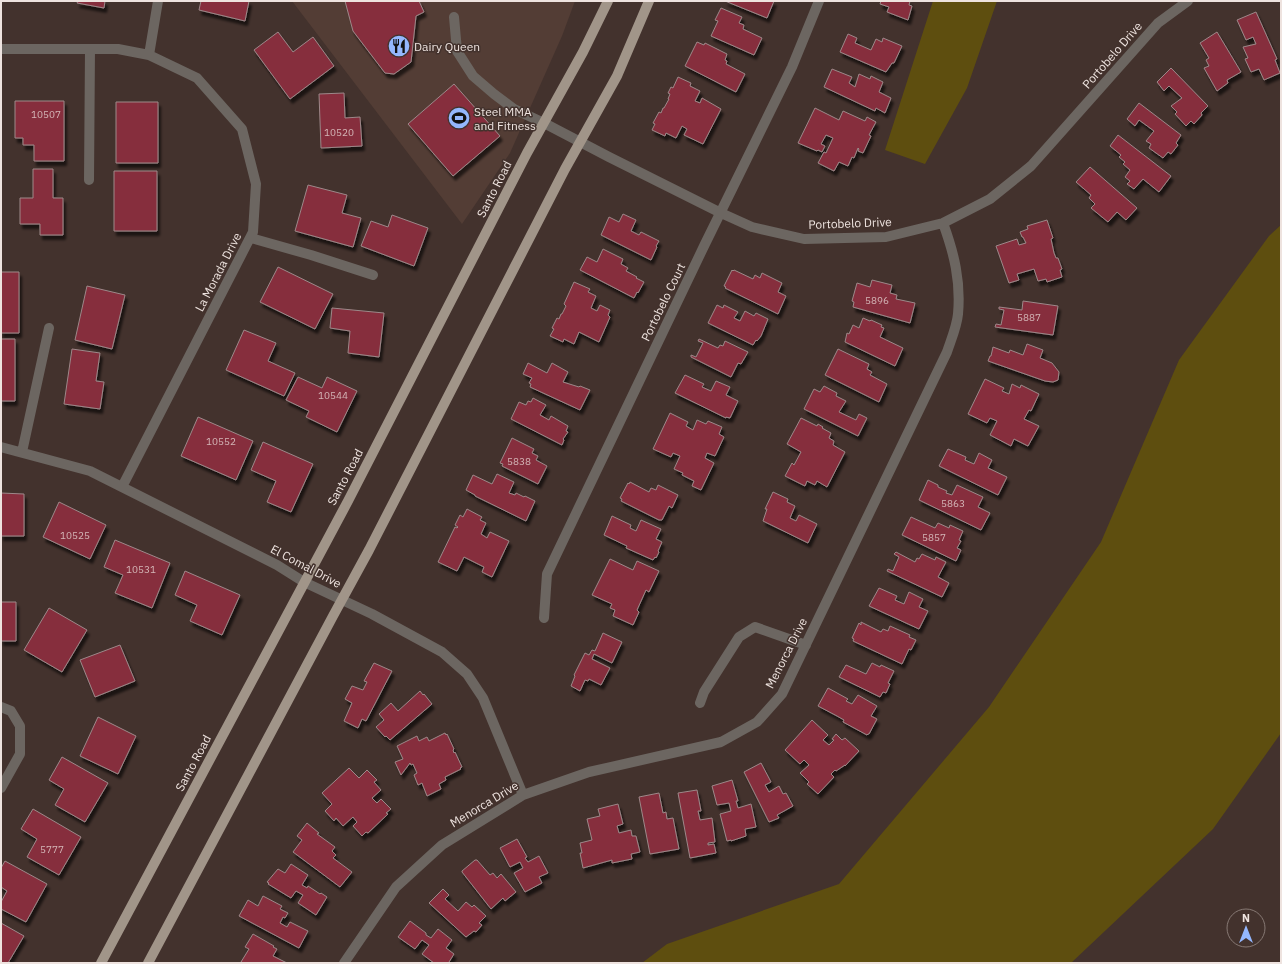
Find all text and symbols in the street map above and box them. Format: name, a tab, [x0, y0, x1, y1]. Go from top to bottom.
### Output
street label: Portobelo Drive	[1079, 18, 1145, 91]
restaurant icon: Dairy Queen	[386, 33, 412, 59]
place label: Dairy Queen	[414, 39, 480, 54]
place label: Steel MMA and Fitness	[474, 104, 536, 133]
sports icon: Steel MMA and Fitness	[446, 105, 472, 131]
house number: 10507	[31, 108, 61, 121]
house number: 10520	[324, 126, 354, 139]
street label: Santo Road	[473, 158, 515, 220]
street label: Portobelo Drive	[808, 214, 892, 232]
street label: La Morada Drive	[192, 230, 245, 314]
street label: Portobelo Court	[638, 260, 688, 344]
house number: 5896	[865, 294, 889, 307]
house number: 5887	[1017, 311, 1041, 324]
house number: 10544	[318, 389, 348, 402]
house number: 10552	[206, 435, 236, 448]
street label: Santo Road	[324, 446, 366, 508]
house number: 5838	[507, 455, 531, 468]
house number: 5863	[941, 497, 965, 510]
house number: 10525	[60, 529, 90, 542]
house number: 5857	[922, 531, 946, 544]
street label: El Comal Drive	[268, 541, 344, 591]
house number: 10531	[126, 563, 156, 576]
street label: Menorca Drive	[762, 615, 810, 691]
street label: Santo Road	[172, 732, 214, 794]
street label: Menorca Drive	[447, 777, 521, 830]
house number: 5777	[40, 843, 64, 856]
north arrow	[1226, 908, 1266, 948]
text: N	[1242, 911, 1250, 925]

